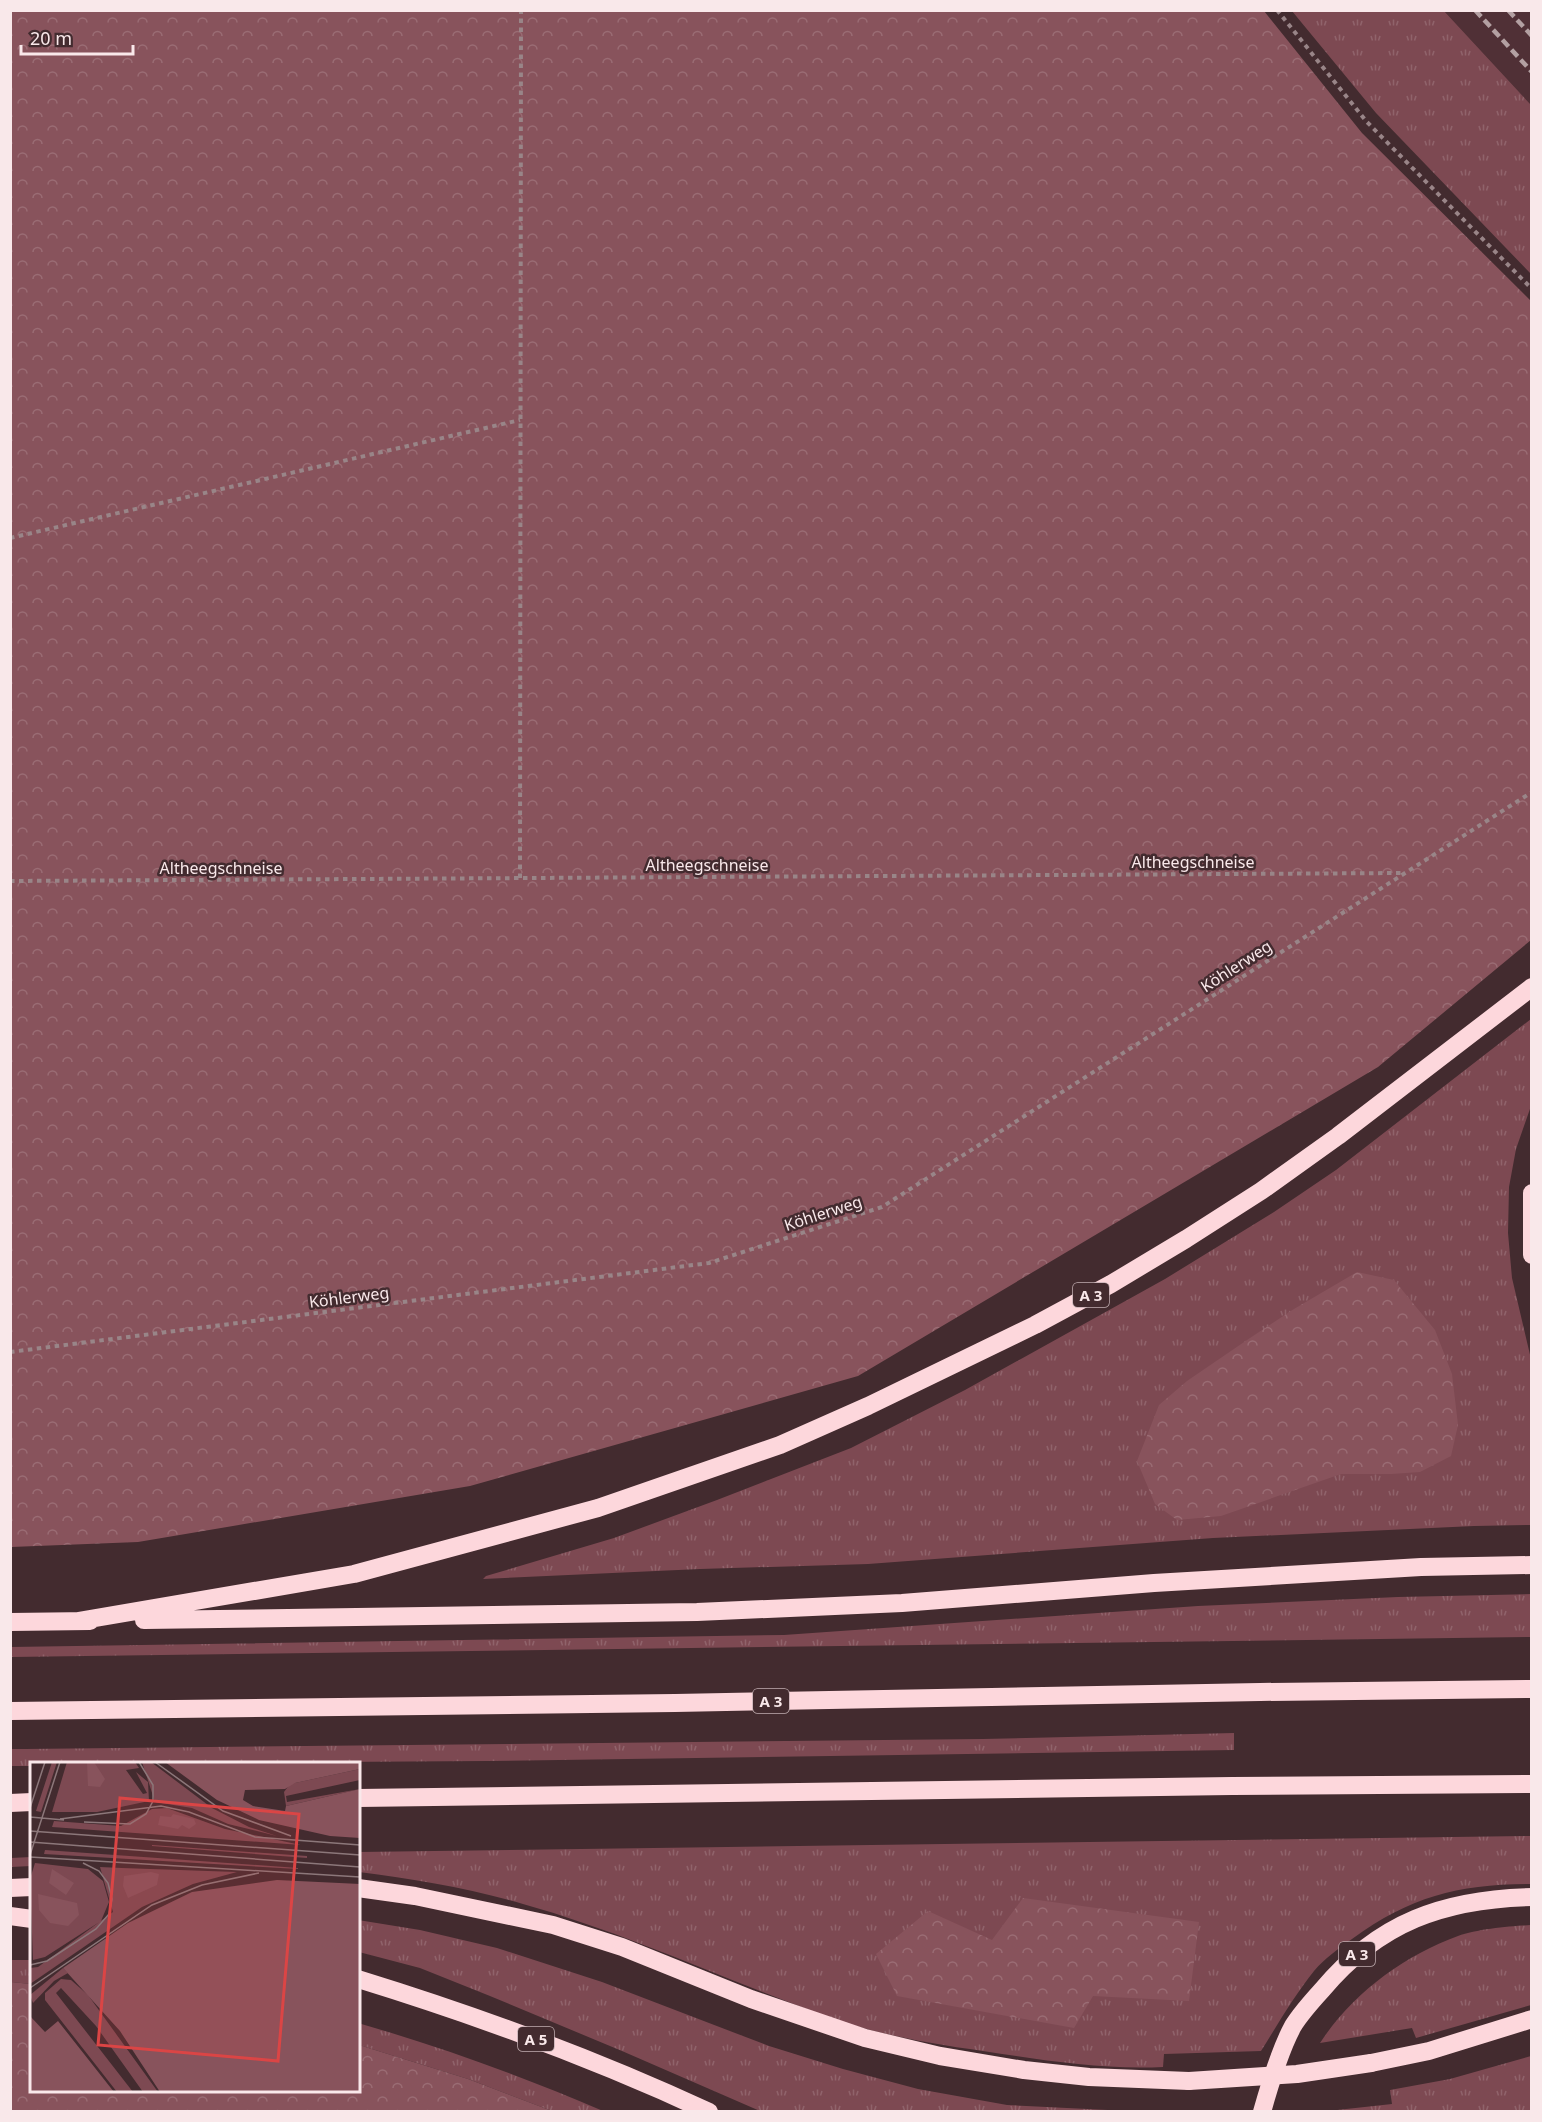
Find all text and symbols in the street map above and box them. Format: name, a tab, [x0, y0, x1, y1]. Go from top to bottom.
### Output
scale bar	[21, 18, 134, 56]
text: 20 m	[30, 26, 72, 50]
street label: Altheegschneise	[1132, 851, 1254, 873]
street label: Altheegschneise	[646, 854, 768, 876]
street label: Altheegschneise	[160, 857, 282, 879]
street label: Köhlerweg	[1196, 935, 1276, 997]
street label: Köhlerweg	[781, 1190, 865, 1236]
street label: Köhlerweg	[308, 1281, 390, 1313]
road number: A 3	[1073, 1283, 1109, 1307]
road number: A 3	[753, 1689, 789, 1713]
inset map	[30, 1762, 360, 2092]
road number: A 3	[1339, 1942, 1375, 1966]
road number: A 5	[518, 2027, 554, 2051]

